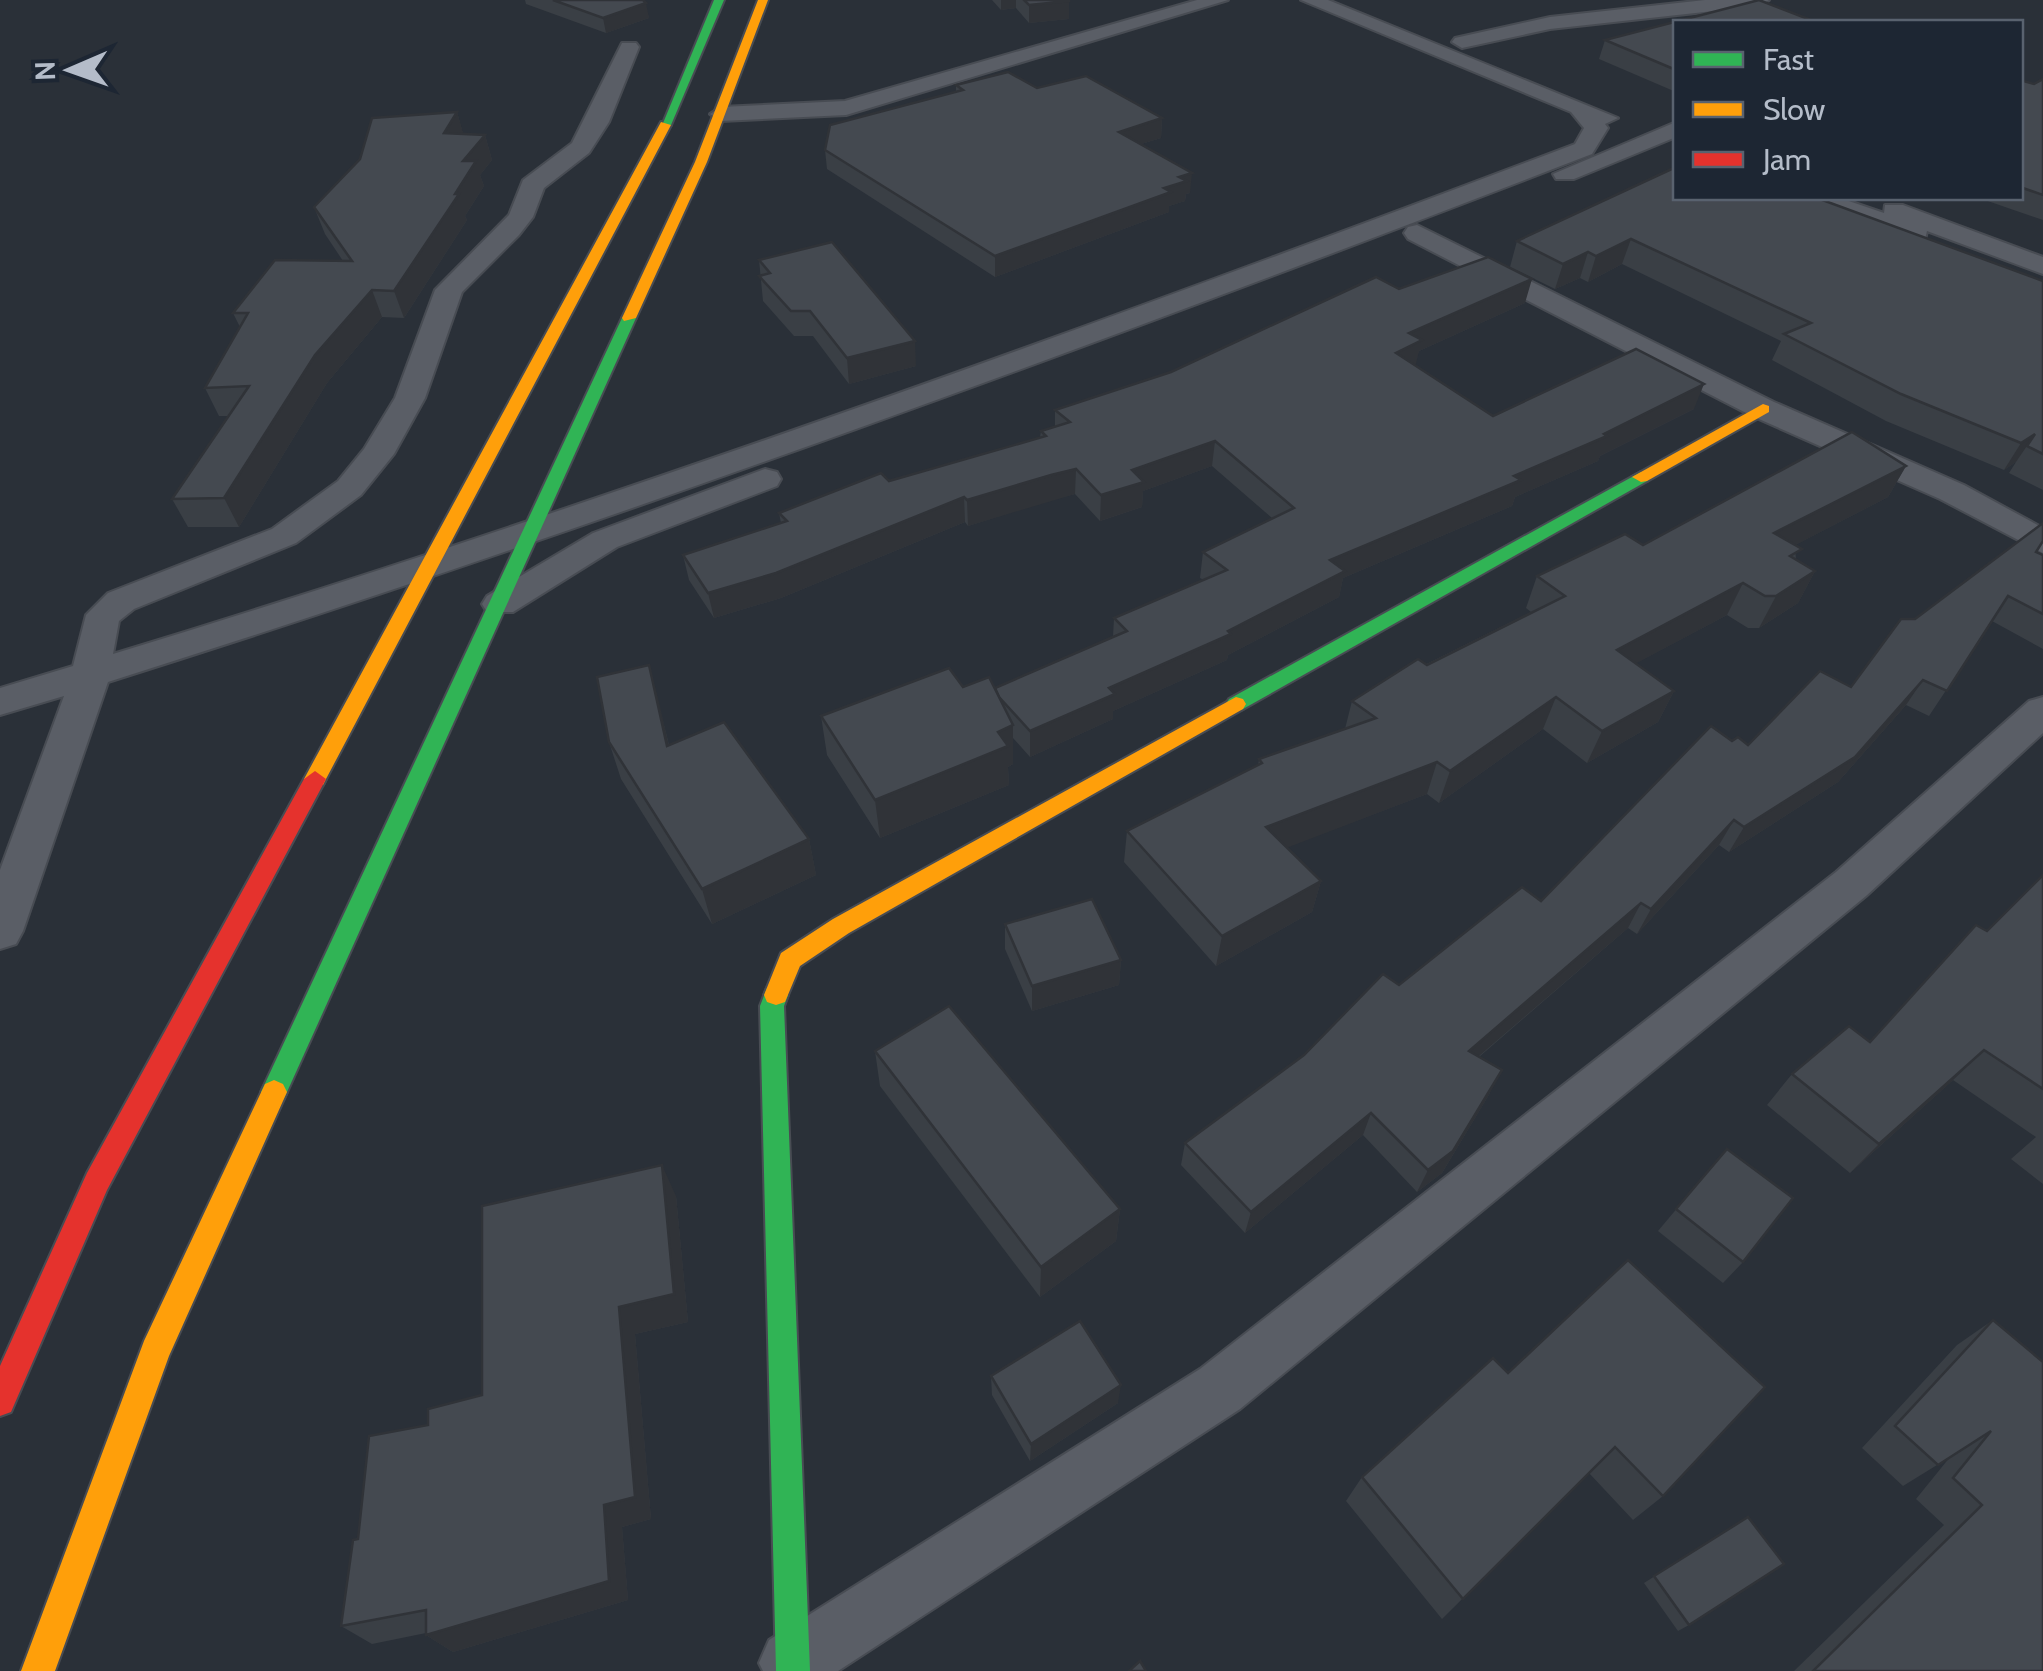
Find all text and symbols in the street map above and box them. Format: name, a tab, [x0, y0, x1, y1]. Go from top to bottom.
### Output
north arrow	[20, 20, 120, 120]
legend	[1673, 20, 2023, 200]
text: Fast	[1763, 41, 1814, 78]
text: N	[28, 60, 62, 81]
text: Slow	[1763, 91, 1826, 128]
text: Jam	[1762, 141, 1811, 178]

